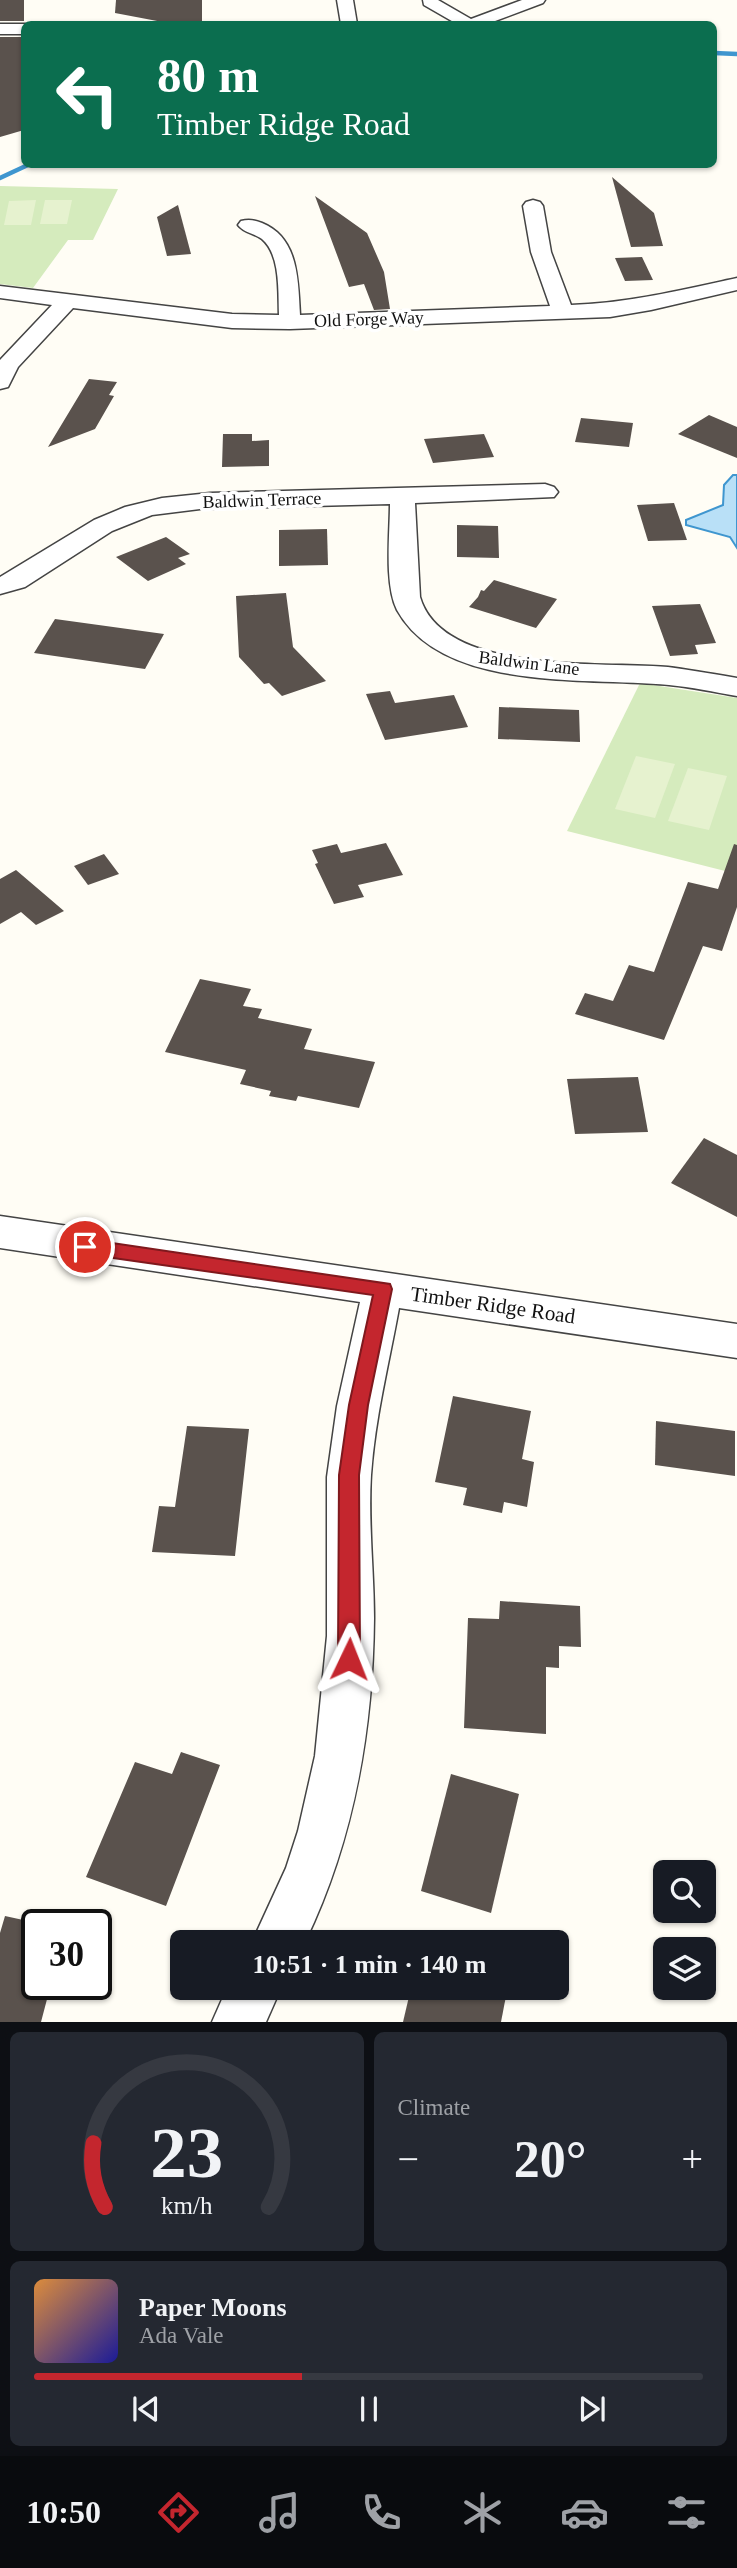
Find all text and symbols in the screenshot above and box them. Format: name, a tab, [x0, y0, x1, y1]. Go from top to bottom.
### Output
text: 80 m	[157, 48, 259, 103]
icon: left	[42, 49, 133, 140]
text: Timber Ridge Road	[157, 106, 410, 142]
street label: Old Forge Way	[314, 307, 424, 331]
street label: Baldwin Terrace	[202, 488, 322, 512]
street label: Baldwin Lane	[477, 647, 581, 679]
pin	[55, 1217, 115, 1277]
icon: arrive	[66, 1228, 104, 1266]
street label: Timber Ridge Road	[409, 1282, 577, 1329]
position arrow	[312, 1622, 386, 1696]
map controls	[653, 1860, 716, 2000]
button: search	[653, 1860, 716, 1923]
speed limit sign: 30	[21, 1909, 112, 2000]
button: layers	[653, 1937, 716, 2000]
text: 10:51 · 1 min · 140 m	[253, 1950, 487, 1979]
text: Climate	[398, 2095, 470, 2120]
text: 23	[150, 2113, 223, 2194]
text: 20°	[514, 2131, 587, 2188]
text: −	[398, 2138, 419, 2180]
text: +	[682, 2138, 703, 2180]
text: km/h	[161, 2192, 213, 2219]
text: Paper Moons	[139, 2293, 287, 2322]
text: Ada Vale	[139, 2323, 224, 2348]
icon: previous	[127, 2390, 165, 2428]
icon: pause	[350, 2390, 388, 2428]
icon: next	[573, 2390, 611, 2428]
icon: directions	[154, 2488, 203, 2537]
icon: music	[255, 2488, 304, 2537]
icon: phone	[357, 2488, 406, 2537]
icon: climate	[458, 2488, 507, 2537]
icon: car	[560, 2488, 609, 2537]
icon: filters	[662, 2488, 711, 2537]
text: 10:50	[26, 2494, 101, 2530]

